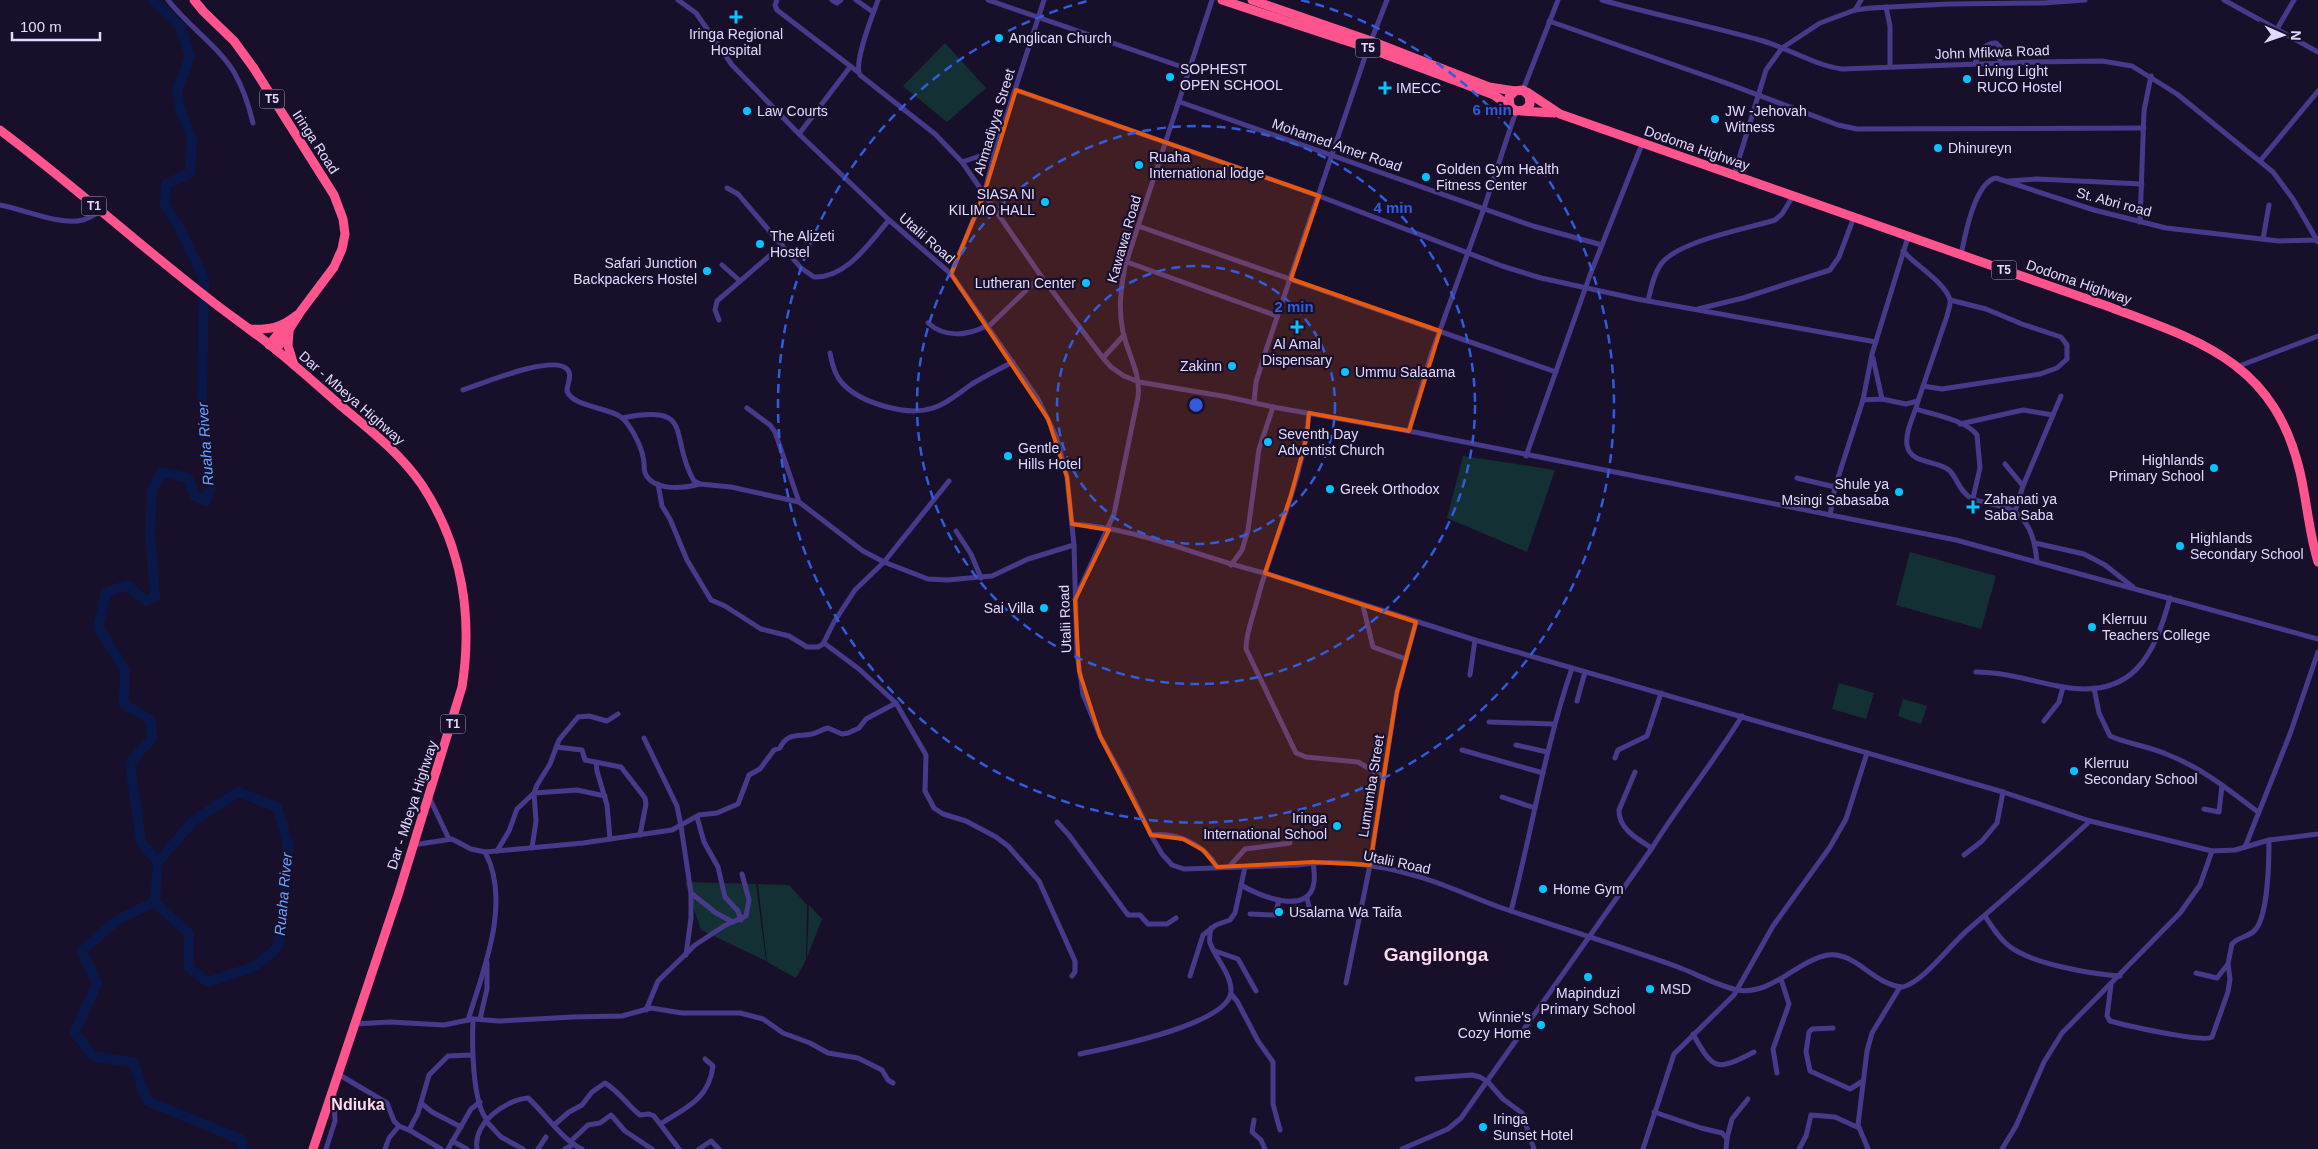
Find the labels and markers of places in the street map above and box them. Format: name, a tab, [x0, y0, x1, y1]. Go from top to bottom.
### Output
marker: Iringa Regional Hospital	[729, 10, 743, 24]
place label: Iringa Regional Hospital	[689, 26, 783, 58]
place label: Anglican Church	[1009, 30, 1112, 46]
marker: Anglican Church	[993, 32, 1005, 44]
place label: SOPHEST OPEN SCHOOL	[1180, 61, 1283, 93]
place label: Living Light RUCO Hostel	[1977, 63, 2062, 95]
marker: SOPHEST OPEN SCHOOL	[1164, 71, 1176, 83]
marker: Living Light RUCO Hostel	[1961, 73, 1973, 85]
place label: IMECC	[1396, 80, 1441, 96]
marker: IMECC	[1378, 81, 1392, 95]
place label: Law Courts	[757, 103, 828, 119]
place label: JW -Jehovah Witness	[1725, 103, 1807, 135]
marker: Law Courts	[741, 105, 753, 117]
marker: JW -Jehovah Witness	[1709, 113, 1721, 125]
place label: Dhinureyn	[1948, 140, 2012, 156]
marker: Dhinureyn	[1932, 142, 1944, 154]
place label: Ruaha International lodge	[1149, 149, 1264, 181]
marker: Ruaha International lodge	[1133, 159, 1145, 171]
place label: Golden Gym Health Fitness Center	[1436, 161, 1559, 193]
marker: Golden Gym Health Fitness Center	[1420, 171, 1432, 183]
place label: SIASA NI KILIMO HALL	[949, 186, 1035, 218]
marker: SIASA NI KILIMO HALL	[1039, 196, 1051, 208]
place label: The Alizeti Hostel	[770, 228, 835, 260]
marker: The Alizeti Hostel	[754, 238, 766, 250]
place label: Safari Junction Backpackers Hostel	[573, 255, 697, 287]
marker: Safari Junction Backpackers Hostel	[701, 265, 713, 277]
place label: Lutheran Center	[975, 275, 1076, 291]
marker: Lutheran Center	[1080, 277, 1092, 289]
marker: Al Amal Dispensary	[1290, 320, 1304, 334]
place label: Al Amal Dispensary	[1262, 336, 1332, 368]
place label: Zakinn	[1180, 358, 1222, 374]
marker: Zakinn	[1226, 360, 1238, 372]
place label: Ummu Salaama	[1355, 364, 1456, 380]
marker: Ummu Salaama	[1339, 366, 1351, 378]
centre of rings	[1187, 396, 1205, 414]
place label: Seventh Day Adventist Church	[1278, 426, 1385, 458]
marker: Seventh Day Adventist Church	[1262, 436, 1274, 448]
place label: Gentle Hills Hotel	[1018, 440, 1081, 472]
marker: Gentle Hills Hotel	[1002, 450, 1014, 462]
place label: Highlands Primary School	[2109, 452, 2204, 484]
marker: Highlands Primary School	[2208, 462, 2220, 474]
place label: Shule ya Msingi Sabasaba	[1782, 476, 1889, 508]
place label: Greek Orthodox	[1340, 481, 1440, 497]
marker: Greek Orthodox	[1324, 483, 1336, 495]
marker: Shule ya Msingi Sabasaba	[1893, 486, 1905, 498]
place label: Zahanati ya Saba Saba	[1984, 491, 2057, 523]
marker: Zahanati ya Saba Saba	[1966, 500, 1980, 514]
place label: Highlands Secondary School	[2190, 530, 2304, 562]
marker: Highlands Secondary School	[2174, 540, 2186, 552]
place label: Sai Villa	[984, 600, 1034, 616]
marker: Sai Villa	[1038, 602, 1050, 614]
place label: Klerruu Teachers College	[2102, 611, 2210, 643]
marker: Klerruu Teachers College	[2086, 621, 2098, 633]
place label: Klerruu Secondary School	[2084, 755, 2198, 787]
marker: Klerruu Secondary School	[2068, 765, 2080, 777]
place label: Iringa International School	[1203, 810, 1327, 842]
marker: Iringa International School	[1331, 820, 1343, 832]
place label: Home Gym	[1553, 881, 1624, 897]
marker: Home Gym	[1537, 883, 1549, 895]
place label: Usalama Wa Taifa	[1289, 904, 1402, 920]
marker: Usalama Wa Taifa	[1273, 906, 1285, 918]
marker: Mapinduzi Primary School	[1582, 971, 1594, 983]
place label: MSD	[1660, 981, 1691, 997]
marker: MSD	[1644, 983, 1656, 995]
place label: Mapinduzi Primary School	[1541, 985, 1635, 1017]
place label: Winnie's Cozy Home	[1458, 1009, 1531, 1041]
marker: Winnie's Cozy Home	[1535, 1019, 1547, 1031]
place label: Iringa Sunset Hotel	[1493, 1111, 1573, 1143]
marker: Iringa Sunset Hotel	[1477, 1121, 1489, 1133]

